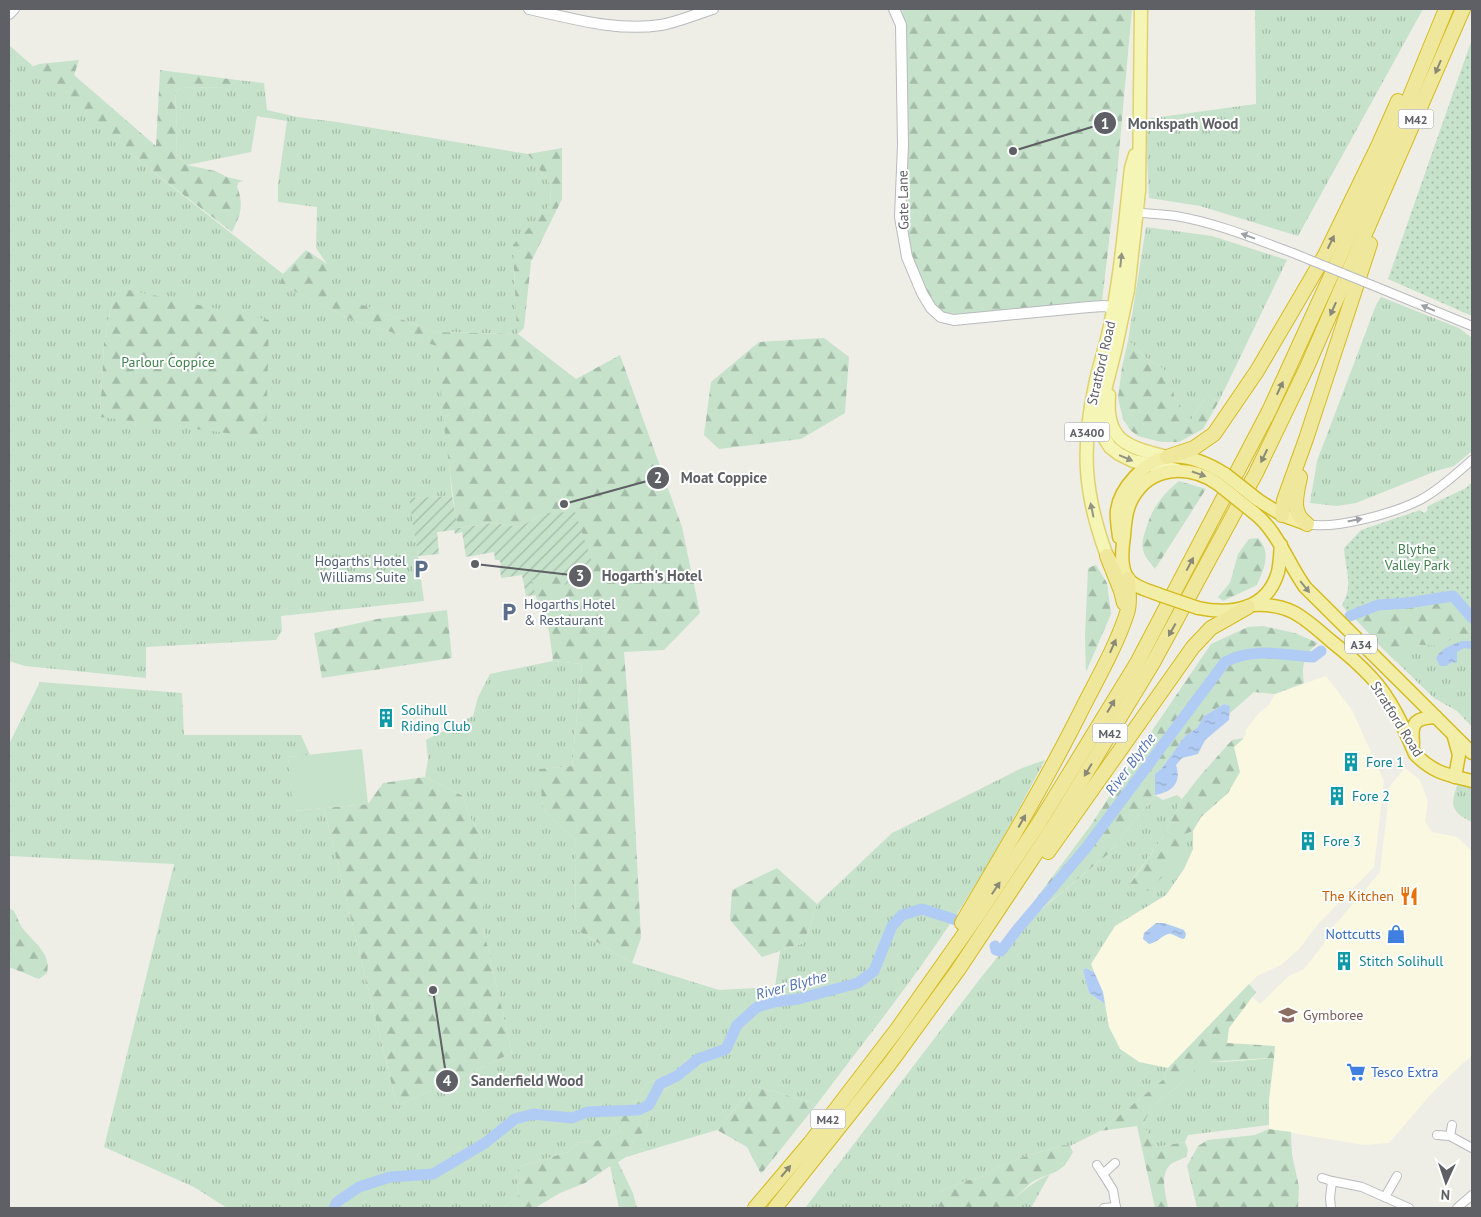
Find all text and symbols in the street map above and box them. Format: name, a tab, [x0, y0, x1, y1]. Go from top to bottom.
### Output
one-way arrow	[1434, 60, 1442, 74]
callout: Monkspath Wood	[1093, 108, 1249, 138]
road number: M42	[1398, 110, 1434, 128]
text: 1	[1101, 114, 1109, 133]
text: Monkspath Wood	[1128, 114, 1238, 133]
street label: Gate Lane	[893, 170, 913, 230]
one-way arrow	[1240, 232, 1255, 240]
one-way arrow	[1327, 235, 1335, 250]
one-way arrow	[1117, 251, 1125, 267]
one-way arrow	[1329, 301, 1337, 316]
one-way arrow	[1421, 304, 1435, 312]
street label: Stratford Road	[1083, 319, 1119, 407]
park label: Parlour Coppice	[121, 353, 215, 371]
one-way arrow	[1276, 381, 1284, 395]
road number: A3400	[1064, 422, 1110, 442]
one-way arrow	[1260, 449, 1268, 463]
one-way arrow	[1119, 454, 1133, 462]
callout: Moat Coppice	[646, 463, 777, 493]
text: 2	[654, 468, 662, 487]
text: Moat Coppice	[681, 468, 768, 487]
one-way arrow	[1192, 470, 1207, 478]
one-way arrow	[1088, 502, 1096, 518]
one-way arrow	[1347, 516, 1363, 524]
park label: Blythe Valley Park	[1384, 540, 1450, 574]
place label: Hogarths Hotel Williams Suite	[315, 552, 406, 586]
one-way arrow	[1185, 557, 1194, 570]
parking icon: Hogarths Hotel Williams Suite	[410, 558, 432, 580]
callout: Hogarth's Hotel	[567, 561, 712, 591]
text: 3	[576, 566, 584, 585]
text: Hogarth's Hotel	[602, 566, 703, 585]
one-way arrow	[1300, 580, 1311, 593]
place label: Hogarths Hotel & Restaurant	[524, 595, 615, 629]
parking icon: Hogarths Hotel & Restaurant	[498, 601, 520, 623]
one-way arrow	[1167, 624, 1176, 637]
road number: A34	[1345, 634, 1377, 654]
one-way arrow	[1110, 639, 1118, 653]
street label: Stratford Road	[1367, 678, 1427, 760]
one-way arrow	[1106, 699, 1115, 712]
place label: Solihull Riding Club	[401, 701, 470, 735]
building icon: Solihull Riding Club	[375, 707, 397, 729]
road number: M42	[1092, 724, 1128, 742]
water label: River Blythe	[1100, 729, 1160, 799]
building icon: Fore 1	[1340, 751, 1362, 773]
place label: Fore 1	[1366, 753, 1404, 771]
one-way arrow	[1084, 763, 1093, 776]
building icon: Fore 2	[1326, 785, 1348, 807]
place label: Fore 2	[1352, 787, 1390, 805]
one-way arrow	[1018, 815, 1027, 828]
building icon: Fore 3	[1297, 830, 1319, 852]
place label: Fore 3	[1323, 832, 1361, 850]
one-way arrow	[991, 881, 1001, 894]
restaurant icon: The Kitchen	[1398, 885, 1420, 907]
place label: The Kitchen	[1322, 887, 1394, 905]
shop icon: Nottcutts	[1385, 923, 1407, 945]
place label: Nottcutts	[1325, 925, 1381, 943]
building icon: Stitch Solihull	[1333, 950, 1355, 972]
place label: Stitch Solihull	[1359, 952, 1443, 970]
water label: River Blythe	[753, 966, 829, 1004]
school or university icon: Gymboree	[1277, 1004, 1299, 1026]
place label: Gymboree	[1303, 1006, 1363, 1024]
supermarket icon: Tesco Extra	[1345, 1061, 1367, 1083]
place label: Tesco Extra	[1371, 1063, 1438, 1081]
callout: Sanderfield Wood	[435, 1066, 593, 1096]
text: 4	[443, 1071, 452, 1090]
text: Sanderfield Wood	[471, 1071, 583, 1090]
road number: M42	[810, 1110, 846, 1128]
north arrow	[1421, 1157, 1471, 1207]
one-way arrow	[781, 1165, 792, 1178]
text: N	[1440, 1186, 1450, 1204]

